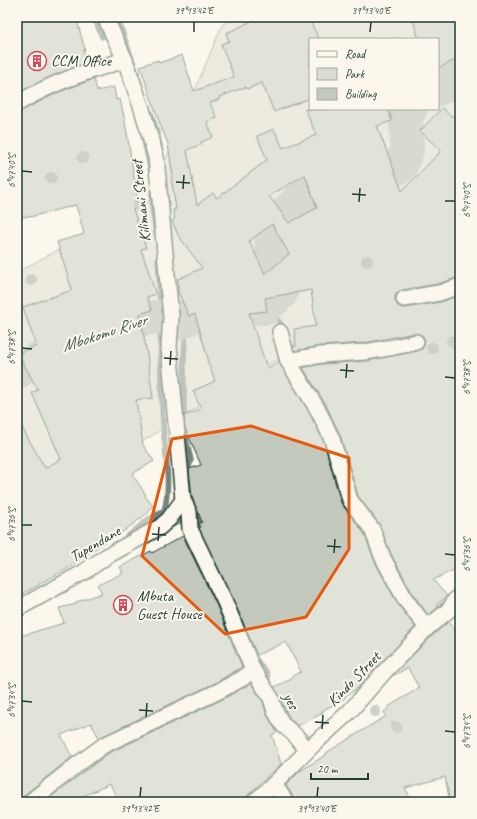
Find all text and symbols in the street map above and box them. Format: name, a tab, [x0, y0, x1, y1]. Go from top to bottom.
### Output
text: 39°13'42"E	[175, 4, 215, 17]
text: 39°13'40"E	[352, 4, 392, 17]
legend	[309, 38, 439, 110]
text: Road	[345, 46, 367, 62]
building icon: CCM Office	[26, 50, 48, 72]
place label: CCM Office	[51, 51, 113, 71]
text: Park	[345, 66, 366, 82]
text: Building	[345, 86, 377, 102]
text: 6°47'40"S	[5, 152, 18, 188]
street label: Kilimani Street	[126, 156, 155, 243]
text: 6°47'40"S	[460, 182, 473, 218]
water label: Mbokomu River	[59, 309, 152, 357]
text: 6°47'38"S	[5, 329, 18, 365]
text: 6°47'38"S	[460, 359, 473, 395]
text: 6°47'36"S	[5, 506, 18, 542]
street label: Tupendane	[66, 520, 125, 567]
text: 6°47'36"S	[460, 536, 473, 572]
place label: Mbuta Guest House	[137, 586, 204, 624]
building icon: Mbuta Guest House	[112, 594, 134, 616]
street label: Kindo Street	[323, 646, 386, 711]
text: 6°47'34"S	[5, 682, 18, 718]
street label: yes	[278, 688, 304, 714]
text: 6°47'34"S	[460, 713, 473, 749]
scale bar	[311, 755, 368, 781]
text: 20 m	[317, 761, 339, 777]
text: 39°13'42"E	[121, 802, 161, 815]
text: 39°13'40"E	[298, 802, 338, 815]

